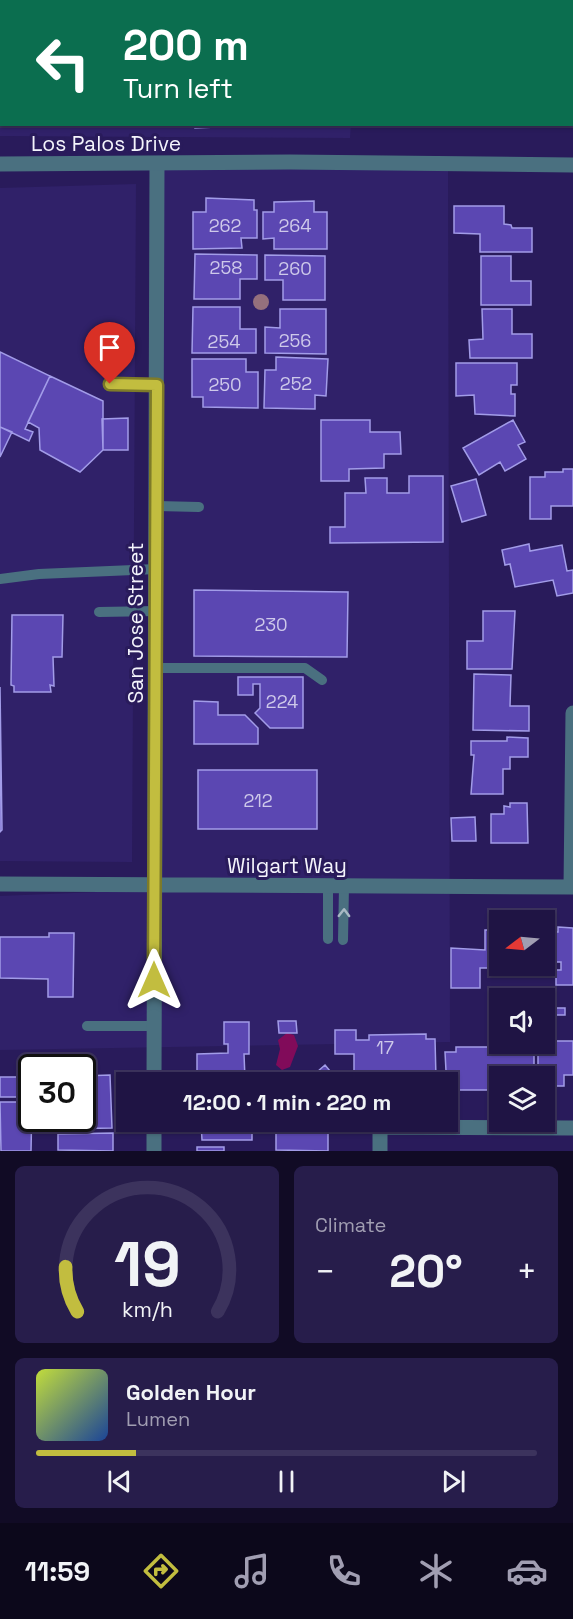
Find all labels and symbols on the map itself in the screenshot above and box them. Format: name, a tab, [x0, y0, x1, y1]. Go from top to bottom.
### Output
street label: Los Palos Drive	[31, 130, 181, 157]
house number: 262	[209, 214, 241, 237]
house number: 264	[278, 214, 312, 237]
house number: 258	[210, 256, 242, 279]
house number: 260	[278, 257, 312, 280]
pin	[84, 322, 135, 384]
house number: 256	[279, 329, 311, 352]
house number: 254	[208, 330, 240, 353]
house number: 252	[280, 372, 312, 395]
house number: 250	[208, 373, 242, 396]
street label: San Jose Street	[122, 542, 149, 704]
house number: 230	[254, 613, 288, 636]
house number: 224	[266, 690, 298, 713]
house number: 212	[243, 789, 273, 812]
street label: Wilgart Way	[227, 852, 347, 879]
one-way arrow	[337, 909, 350, 918]
north arrow	[489, 910, 555, 976]
position arrow	[122, 948, 186, 1012]
house number: 17	[376, 1036, 394, 1059]
speed limit sign: 30	[18, 1054, 96, 1132]

